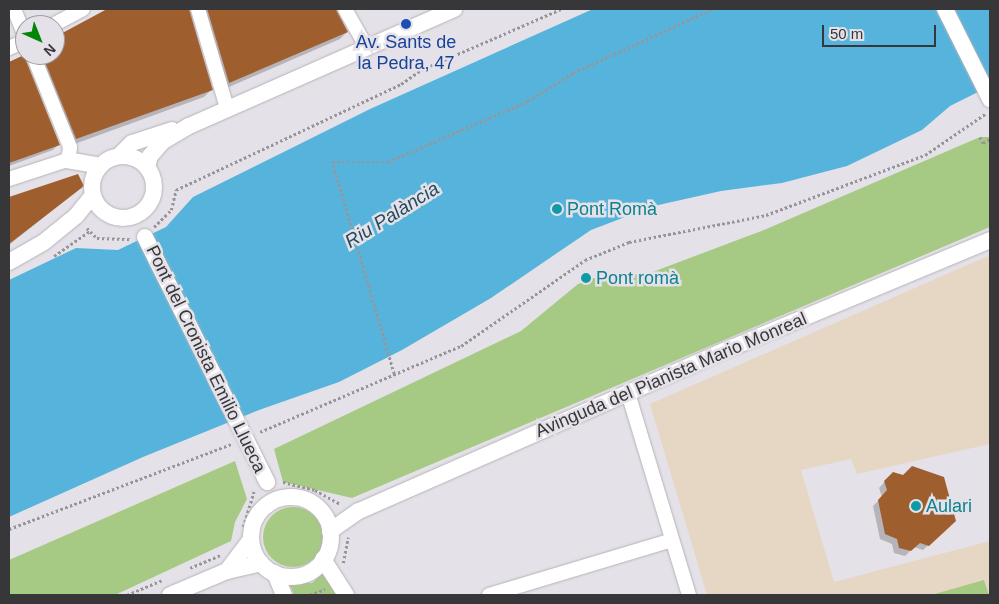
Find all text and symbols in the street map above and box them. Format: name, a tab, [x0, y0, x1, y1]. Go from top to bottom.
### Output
north arrow	[15, 15, 65, 65]
scale bar	[824, 15, 938, 47]
marker: Av. Sants de la Pedra, 47	[400, 18, 412, 30]
text: 50 m	[830, 25, 863, 42]
place label: Av. Sants de la Pedra, 47	[356, 32, 456, 74]
text: N	[41, 41, 59, 59]
water label: Riu Palància	[341, 177, 443, 253]
place label: Pont Romà	[567, 198, 657, 220]
marker: Pont Romà	[551, 203, 563, 215]
street label: Pont del Cronista Emilio Llueca	[141, 242, 271, 476]
place label: Pont romà	[596, 267, 679, 289]
marker: Pont romà	[580, 272, 592, 284]
street label: Avinguda del Pianista Mario Monreal	[532, 308, 810, 442]
place label: Aulari	[926, 495, 972, 517]
marker: Aulari	[910, 500, 922, 512]

